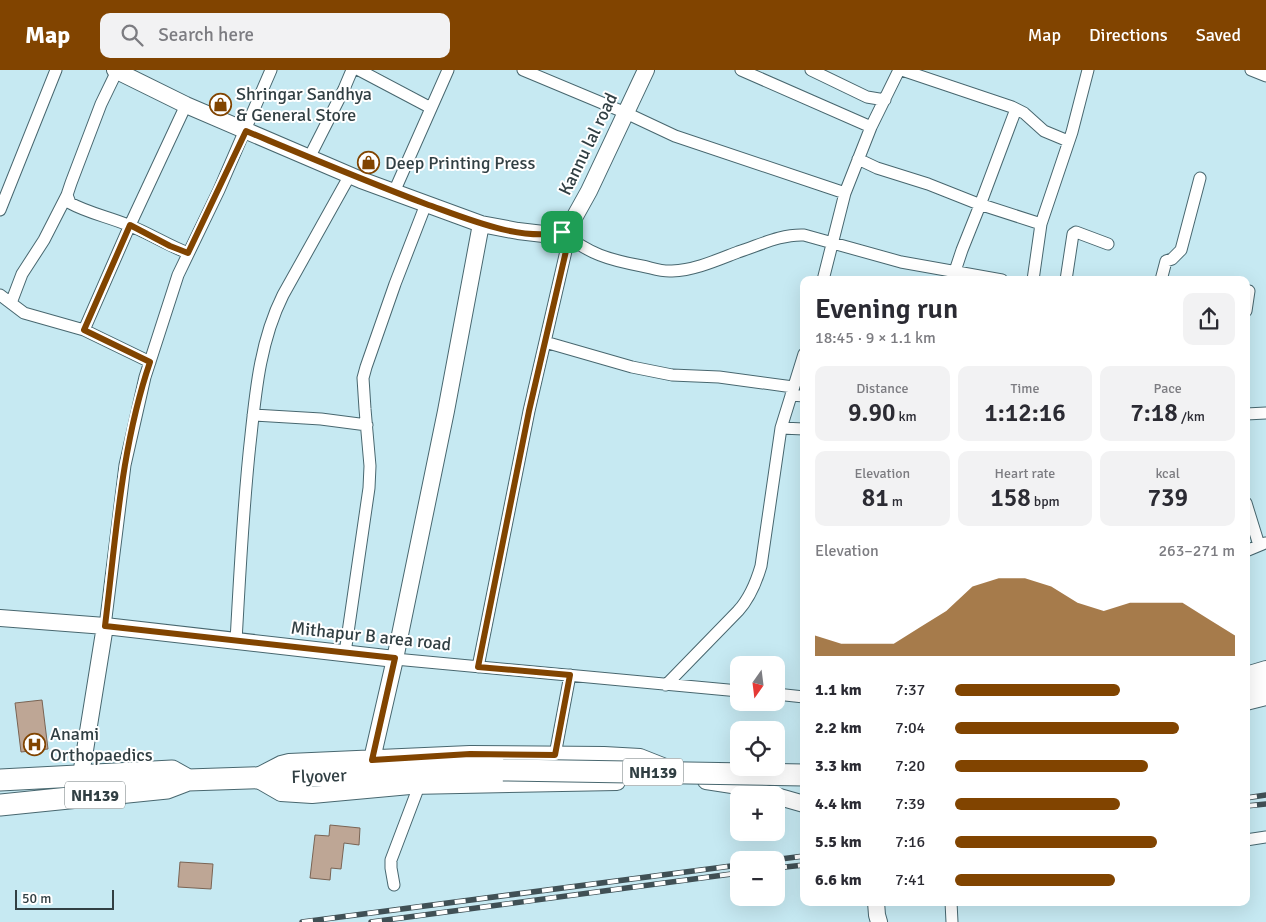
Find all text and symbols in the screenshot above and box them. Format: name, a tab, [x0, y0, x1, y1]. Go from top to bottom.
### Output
search box	[100, 13, 450, 58]
text: Map	[25, 20, 70, 50]
icon: search	[118, 21, 146, 49]
text: Search here	[158, 23, 254, 47]
text: Map	[1028, 24, 1061, 46]
text: Directions	[1089, 24, 1168, 46]
text: Saved	[1196, 24, 1241, 46]
place label: Shringar Sandhya & General Store	[236, 83, 372, 126]
street label: Kannu lal road	[554, 89, 622, 199]
shop icon: Shringar Sandhya & General Store	[208, 92, 232, 116]
shop icon: Deep Printing Press	[357, 151, 381, 175]
place label: Deep Printing Press	[385, 152, 535, 174]
pin	[541, 211, 583, 253]
icon: arrive	[548, 218, 576, 246]
text: Evening run	[815, 292, 958, 326]
button: share	[1183, 293, 1235, 345]
text: 18:45 · 9 × 1.1 km	[815, 328, 936, 348]
text: Distance	[856, 380, 908, 397]
text: Time	[1011, 380, 1039, 397]
text: Pace	[1154, 380, 1182, 397]
text: 9.90	[848, 397, 895, 428]
text: 1:12:16	[984, 397, 1066, 428]
text: 7:18	[1130, 397, 1178, 428]
text: km	[895, 408, 917, 425]
text: /km	[1178, 408, 1205, 425]
text: Elevation	[854, 465, 910, 482]
text: Heart rate	[995, 465, 1055, 482]
text: kcal	[1155, 465, 1180, 482]
text: 81	[862, 482, 889, 513]
text: 158	[990, 482, 1031, 513]
text: 739	[1147, 482, 1188, 513]
text: m	[889, 493, 903, 510]
text: bpm	[1031, 493, 1060, 510]
text: Elevation	[815, 541, 879, 561]
text: 263–271 m	[1158, 541, 1235, 561]
street label: Mithapur B area road	[290, 617, 452, 655]
north arrow	[730, 656, 785, 711]
map controls	[730, 656, 785, 906]
text: 1.1 km	[815, 680, 862, 700]
text: 7:37	[895, 680, 925, 700]
text: 2.2 km	[815, 718, 862, 738]
text: 7:04	[895, 718, 925, 738]
button: locate	[730, 721, 785, 776]
place label: Anami Orthopaedics	[50, 723, 153, 766]
hospital icon: Anami Orthopaedics	[22, 732, 46, 756]
text: 3.3 km	[815, 756, 862, 776]
text: 7:20	[895, 756, 925, 776]
road number: NH139	[623, 759, 683, 786]
street label: Flyover	[291, 764, 347, 788]
road number: NH139	[65, 782, 125, 808]
button: +	[730, 786, 785, 841]
text: 4.4 km	[815, 794, 862, 814]
text: 7:39	[895, 794, 925, 814]
text: 5.5 km	[815, 832, 862, 852]
text: 7:16	[895, 832, 925, 852]
button: −	[730, 851, 785, 906]
text: 6.6 km	[815, 870, 862, 890]
text: 7:41	[895, 870, 925, 890]
scale bar	[15, 887, 114, 910]
text: 50 m	[22, 890, 51, 907]

